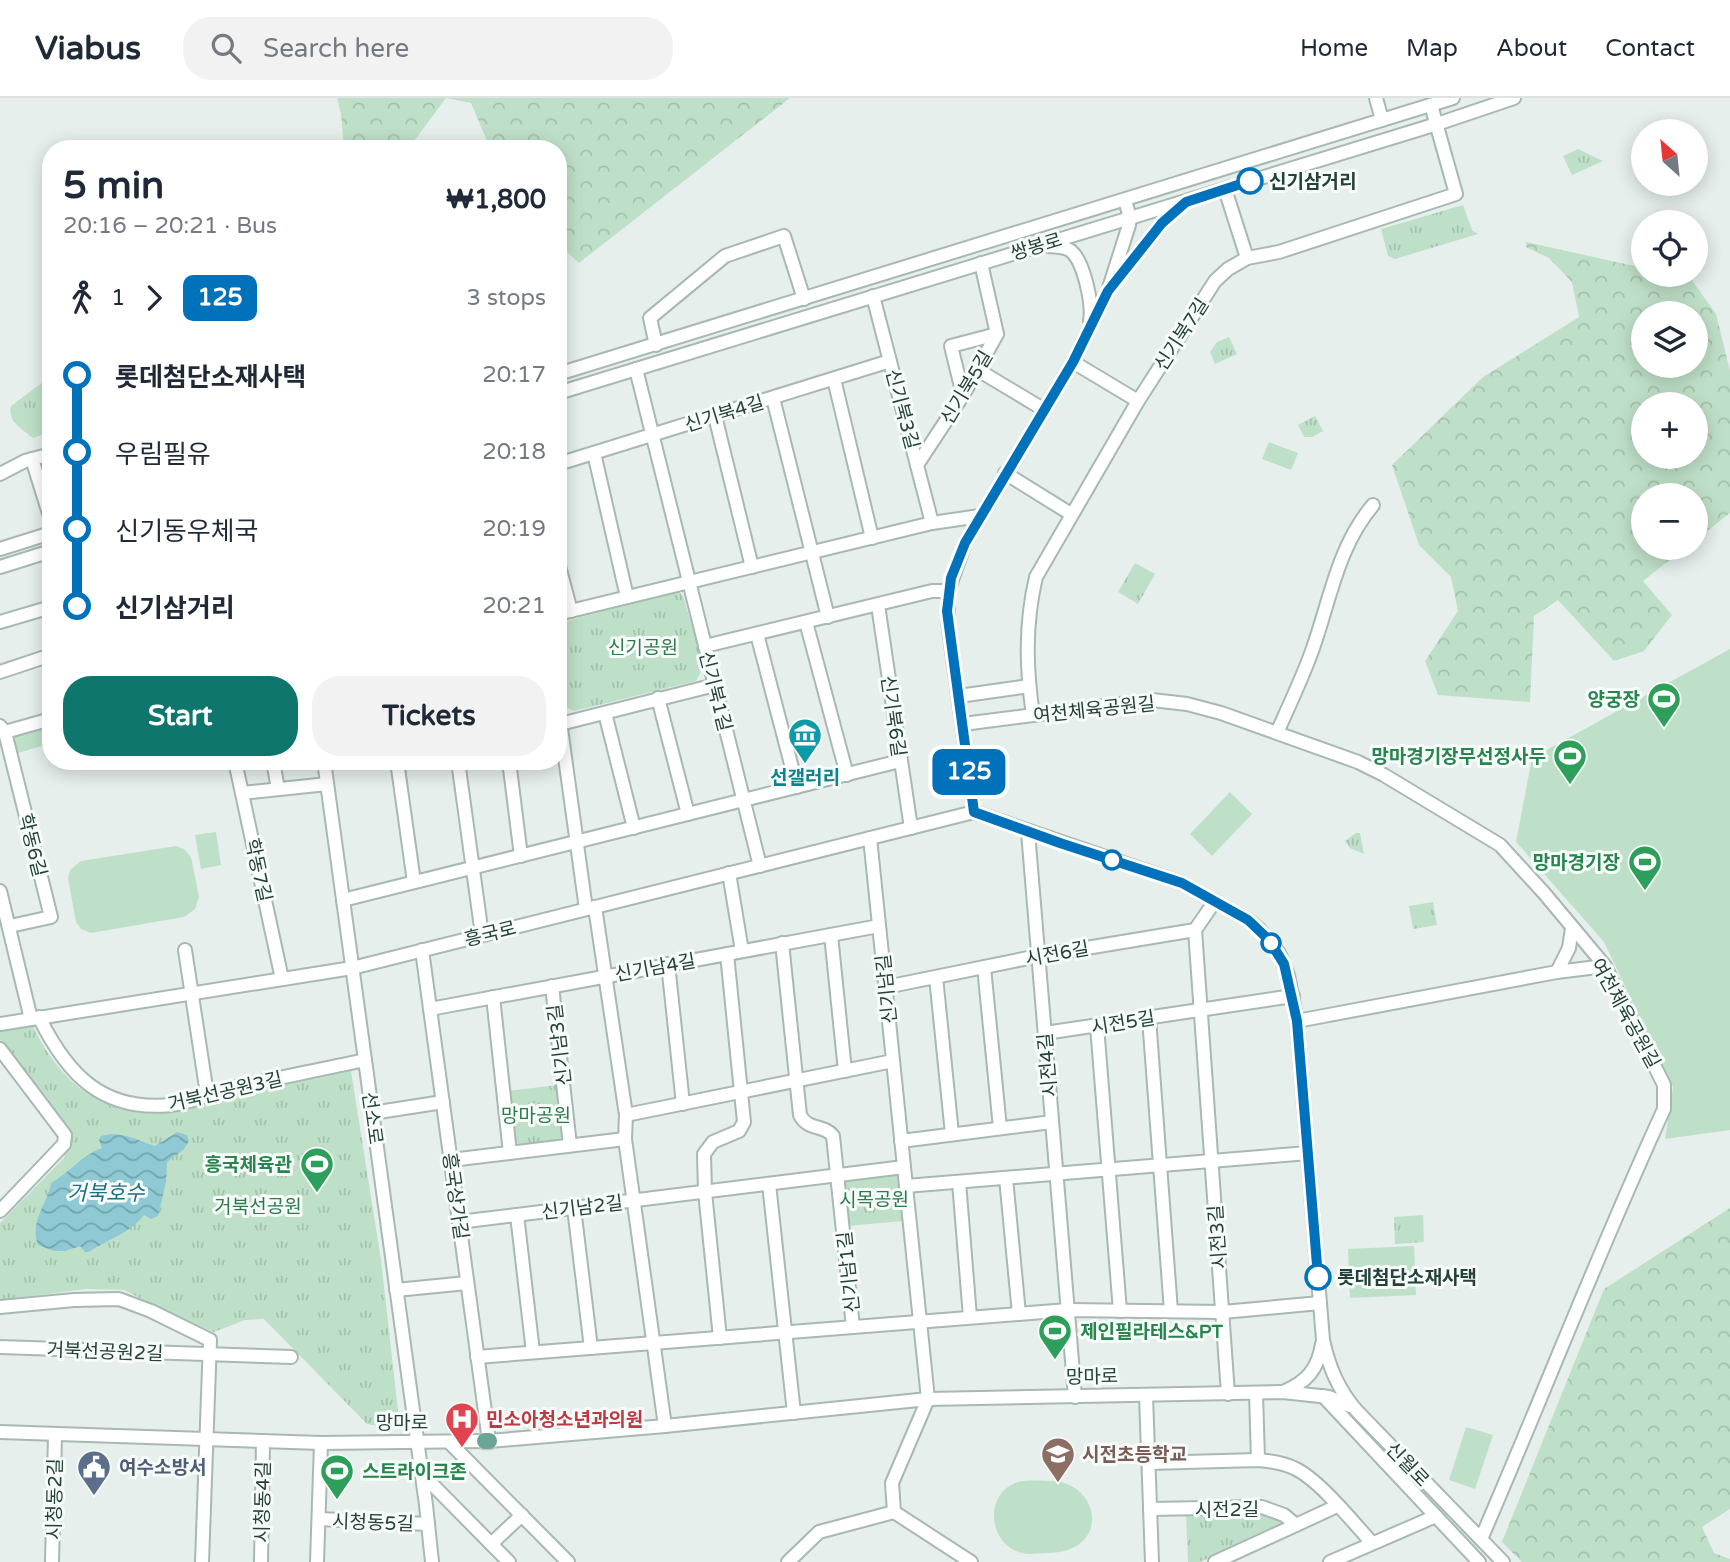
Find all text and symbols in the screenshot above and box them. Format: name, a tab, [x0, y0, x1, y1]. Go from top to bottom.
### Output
search box	[183, 17, 673, 80]
text: Viabus	[35, 29, 141, 68]
icon: search	[207, 29, 245, 67]
text: Search here	[263, 33, 409, 64]
text: Home	[1300, 34, 1368, 63]
text: Map	[1406, 34, 1458, 63]
text: About	[1496, 34, 1567, 63]
text: Contact	[1605, 34, 1695, 63]
north arrow	[1631, 119, 1708, 196]
map controls	[1631, 119, 1708, 560]
text: 5 min	[63, 163, 164, 209]
marker: 신기삼거리	[1237, 168, 1263, 194]
place label: 신기삼거리	[1269, 171, 1356, 193]
text: ₩1,800	[446, 184, 546, 215]
button: locate	[1631, 210, 1708, 287]
text: 20:16 – 20:21 · Bus	[63, 212, 277, 240]
street label: 쌍봉로	[1008, 229, 1065, 265]
icon: walk	[63, 279, 101, 317]
icon: forward	[135, 279, 173, 317]
text: 125	[197, 283, 243, 312]
text: 1	[111, 284, 125, 312]
text: 3 stops	[466, 284, 546, 312]
street label: 신기북7길	[1150, 294, 1213, 375]
button: layers	[1631, 301, 1708, 378]
street label: 신기북5길	[936, 347, 997, 428]
text: 20:17	[482, 361, 546, 389]
text: 롯데첨단소재사택	[115, 362, 306, 393]
street label: 신기북3길	[881, 367, 923, 452]
street label: 신기북4길	[682, 391, 767, 436]
button: +	[1631, 392, 1708, 469]
text: 20:18	[482, 438, 546, 466]
text: 우림필유	[115, 439, 211, 470]
button: −	[1631, 483, 1708, 560]
text: 20:19	[482, 515, 546, 543]
text: 신기동우체국	[115, 516, 259, 547]
text: 20:21	[482, 592, 546, 620]
text: 신기삼거리	[115, 593, 235, 624]
park label: 신기공원	[608, 637, 678, 659]
street label: 신기북1길	[694, 649, 736, 734]
street label: 신기북6길	[876, 674, 910, 758]
button: Start	[63, 676, 298, 756]
button: Tickets	[312, 676, 546, 756]
sports icon: 양궁장	[1645, 680, 1683, 729]
place label: 양궁장	[1588, 689, 1640, 711]
street label: 여천체육공원길	[1032, 693, 1156, 727]
museum icon: 선갤러리	[786, 716, 824, 765]
sports icon: 망마경기장무선정사두	[1551, 737, 1589, 786]
place label: 망마경기장무선정사두	[1371, 746, 1546, 768]
line badge: 125	[929, 749, 1009, 795]
text: 125	[946, 757, 992, 786]
place label: 선갤러리	[770, 767, 840, 789]
street label: 학동6길	[14, 811, 50, 879]
street label: 학동7길	[241, 836, 275, 904]
sports icon: 망마경기장	[1626, 843, 1664, 892]
unlabelled marker	[1102, 850, 1122, 870]
place label: 망마경기장	[1533, 852, 1620, 874]
street label: 흥국로	[462, 917, 518, 951]
unlabelled marker	[1261, 933, 1281, 953]
street label: 시전6길	[1024, 938, 1091, 970]
street label: 신기남4길	[613, 950, 697, 986]
street label: 신기남길	[872, 953, 902, 1025]
street label: 여천체육공원길	[1586, 955, 1664, 1072]
street label: 신기남3길	[544, 1003, 576, 1087]
street label: 시전5길	[1090, 1007, 1157, 1039]
street label: 시전4길	[1034, 1032, 1062, 1098]
street label: 거북선공원3길	[166, 1068, 285, 1116]
street label: 선소로	[357, 1091, 387, 1146]
park label: 망마공원	[501, 1105, 571, 1127]
sports icon: 흥국체육관	[298, 1145, 336, 1194]
street label: 흥국상가길	[438, 1151, 472, 1241]
place label: 흥국체육관	[205, 1154, 293, 1176]
water label: 거북호수	[67, 1181, 145, 1206]
park label: 시목공원	[839, 1189, 909, 1211]
street label: 신기남2길	[540, 1192, 624, 1224]
park label: 거북선공원	[214, 1196, 302, 1218]
street label: 시전3길	[1205, 1204, 1231, 1270]
street label: 신기남1길	[834, 1230, 864, 1314]
marker: 롯데첨단소재사택	[1305, 1264, 1331, 1290]
place label: 롯데첨단소재사택	[1337, 1267, 1477, 1289]
sports icon: 제인필라테스&PT	[1036, 1312, 1074, 1361]
place label: 제인필라테스&PT	[1080, 1321, 1224, 1343]
street label: 거북선공원2길	[46, 1339, 164, 1365]
street label: 망마로	[1066, 1366, 1118, 1388]
hospital icon: 민소아청소년과의원	[443, 1400, 481, 1449]
place label: 민소아청소년과의원	[486, 1409, 643, 1431]
street label: 망마로	[376, 1412, 428, 1434]
school or university icon: 시전초등학교	[1039, 1435, 1077, 1484]
street label: 신월로	[1381, 1438, 1433, 1491]
place label: 시전초등학교	[1082, 1444, 1187, 1466]
public building icon: 여수소방서	[75, 1448, 113, 1497]
sports icon: 스트라이크존	[318, 1452, 356, 1501]
place label: 여수소방서	[119, 1457, 206, 1479]
street label: 시청동2길	[43, 1458, 67, 1540]
street label: 시청동4길	[251, 1461, 275, 1543]
place label: 스트라이크존	[362, 1461, 467, 1483]
street label: 시전2길	[1195, 1499, 1259, 1521]
street label: 시청동5길	[332, 1511, 414, 1535]

